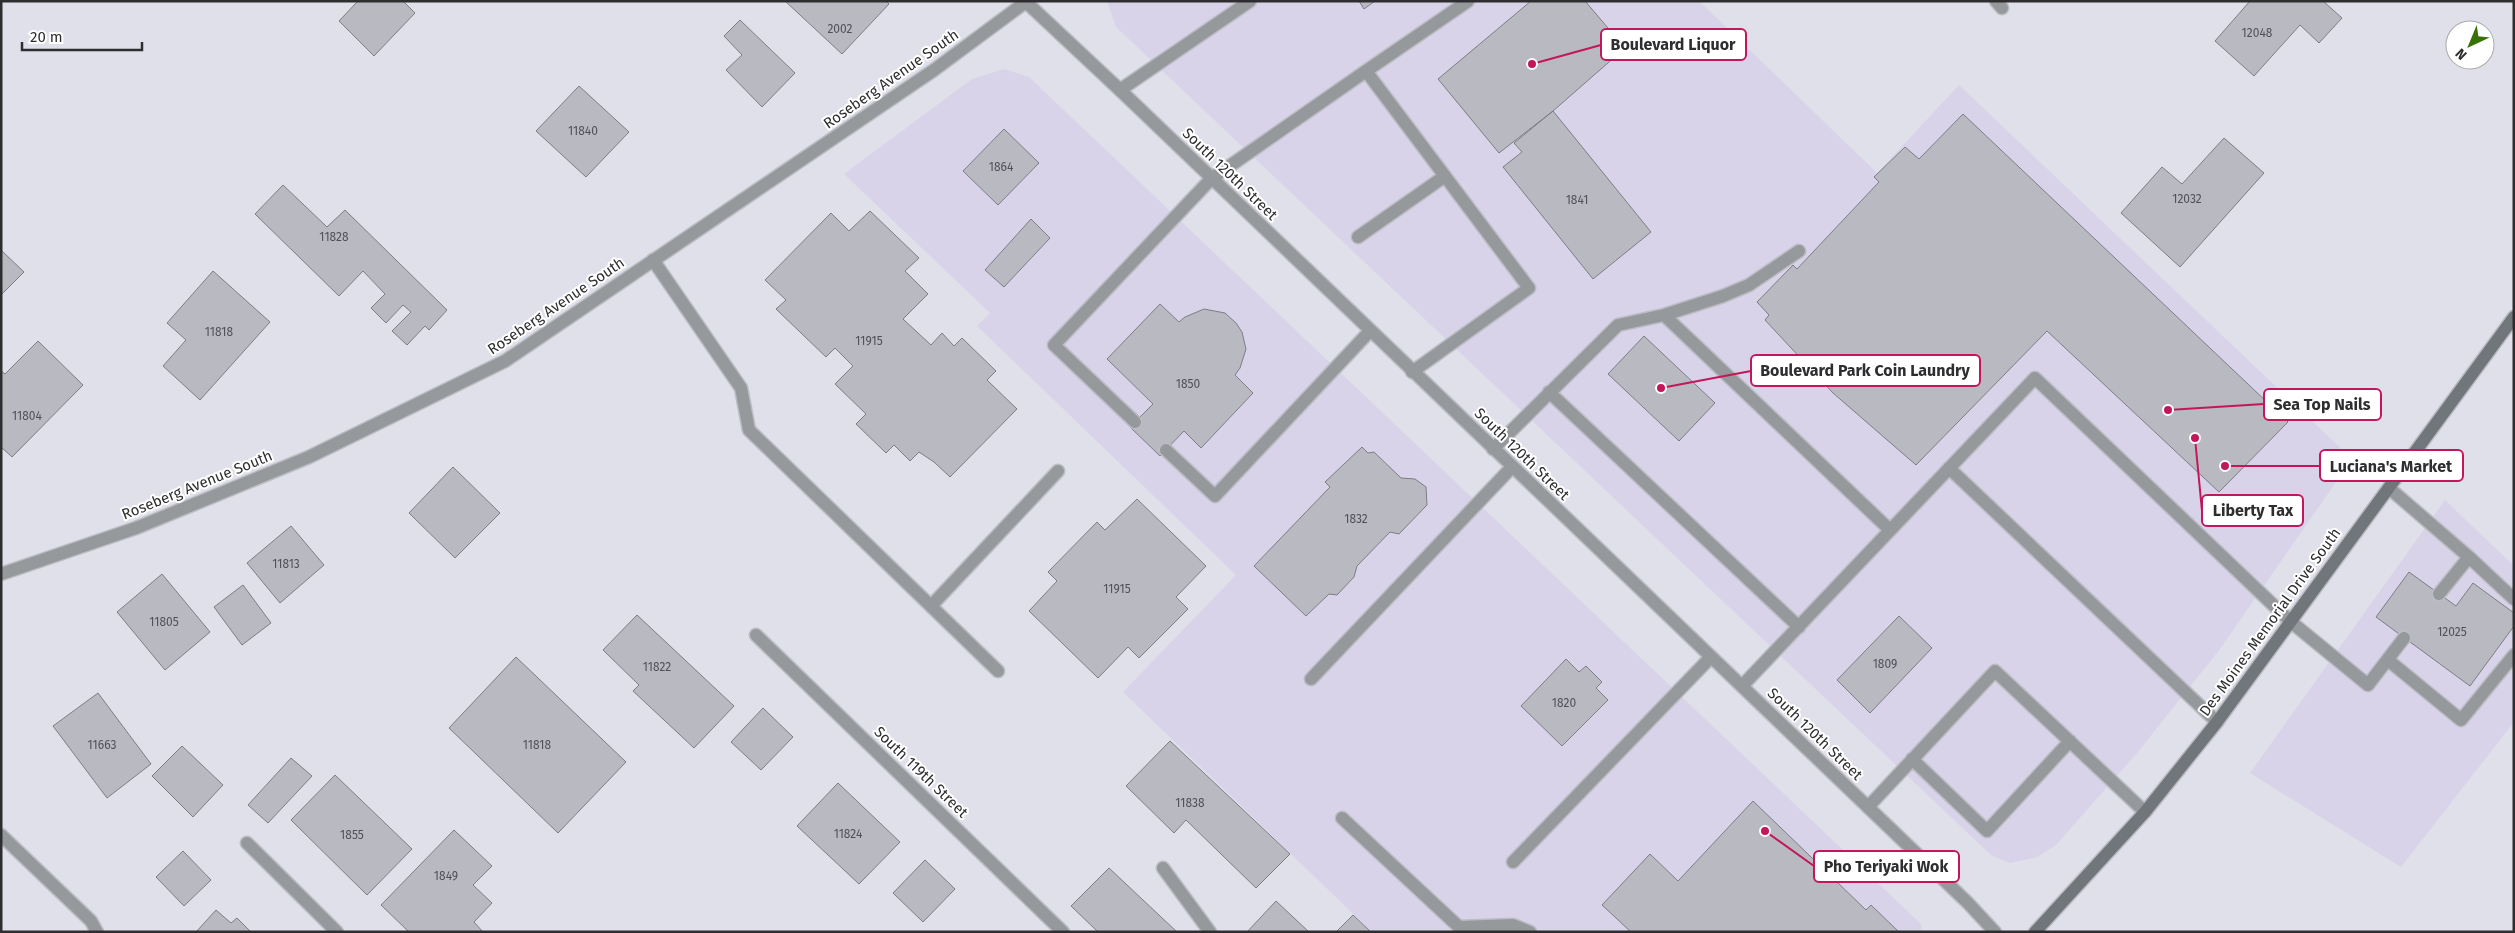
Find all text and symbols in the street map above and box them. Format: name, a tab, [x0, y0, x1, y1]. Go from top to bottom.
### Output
scale bar	[22, 20, 142, 52]
north arrow	[2445, 20, 2495, 70]
house number: 2002	[827, 22, 853, 36]
street label: Roseberg Avenue South	[820, 25, 962, 133]
house number: 12048	[2242, 26, 2273, 40]
text: 20 m	[30, 28, 63, 46]
callout: Boulevard Liquor	[1601, 29, 1746, 60]
text: Boulevard Liquor	[1611, 35, 1736, 54]
text: N	[2452, 45, 2471, 63]
house number: 11840	[568, 124, 598, 138]
street label: South 120th Street	[1179, 124, 1282, 224]
house number: 1864	[989, 160, 1014, 174]
house number: 12032	[2172, 192, 2202, 206]
house number: 1841	[1566, 193, 1588, 207]
house number: 11828	[319, 230, 349, 244]
street label: Roseberg Avenue South	[484, 254, 628, 358]
house number: 11818	[205, 325, 234, 339]
house number: 11915	[855, 334, 883, 348]
callout: Boulevard Park Coin Laundry	[1751, 355, 1980, 386]
text: Boulevard Park Coin Laundry	[1760, 361, 1970, 380]
house number: 1850	[1176, 377, 1201, 391]
callout: Sea Top Nails	[2264, 389, 2381, 420]
text: Sea Top Nails	[2273, 395, 2371, 414]
street label: South 120th Street	[1471, 404, 1574, 504]
house number: 11804	[12, 409, 43, 423]
street label: Roseberg Avenue South	[119, 447, 275, 523]
callout: Luciana's Market	[2320, 450, 2463, 481]
text: Luciana's Market	[2330, 457, 2453, 476]
callout: Liberty Tax	[2202, 495, 2303, 526]
text: Liberty Tax	[2213, 501, 2294, 520]
house number: 1832	[1344, 512, 1368, 526]
street label: Des Moines Memorial Drive South	[2196, 524, 2344, 720]
house number: 11813	[272, 557, 300, 571]
house number: 11915	[1103, 582, 1131, 596]
house number: 11805	[149, 615, 179, 629]
house number: 12025	[2437, 625, 2467, 639]
house number: 1809	[1873, 657, 1897, 671]
house number: 11822	[643, 660, 671, 674]
street label: South 120th Street	[1764, 684, 1867, 784]
house number: 1820	[1552, 696, 1576, 710]
street label: South 119th Street	[870, 723, 972, 822]
house number: 11663	[88, 738, 116, 752]
house number: 11818	[523, 738, 552, 752]
house number: 11838	[1175, 796, 1205, 810]
house number: 11824	[834, 827, 863, 841]
house number: 1855	[340, 828, 364, 842]
callout: Pho Teriyaki Wok	[1814, 851, 1959, 882]
text: Pho Teriyaki Wok	[1824, 857, 1948, 876]
house number: 1849	[434, 869, 458, 883]

